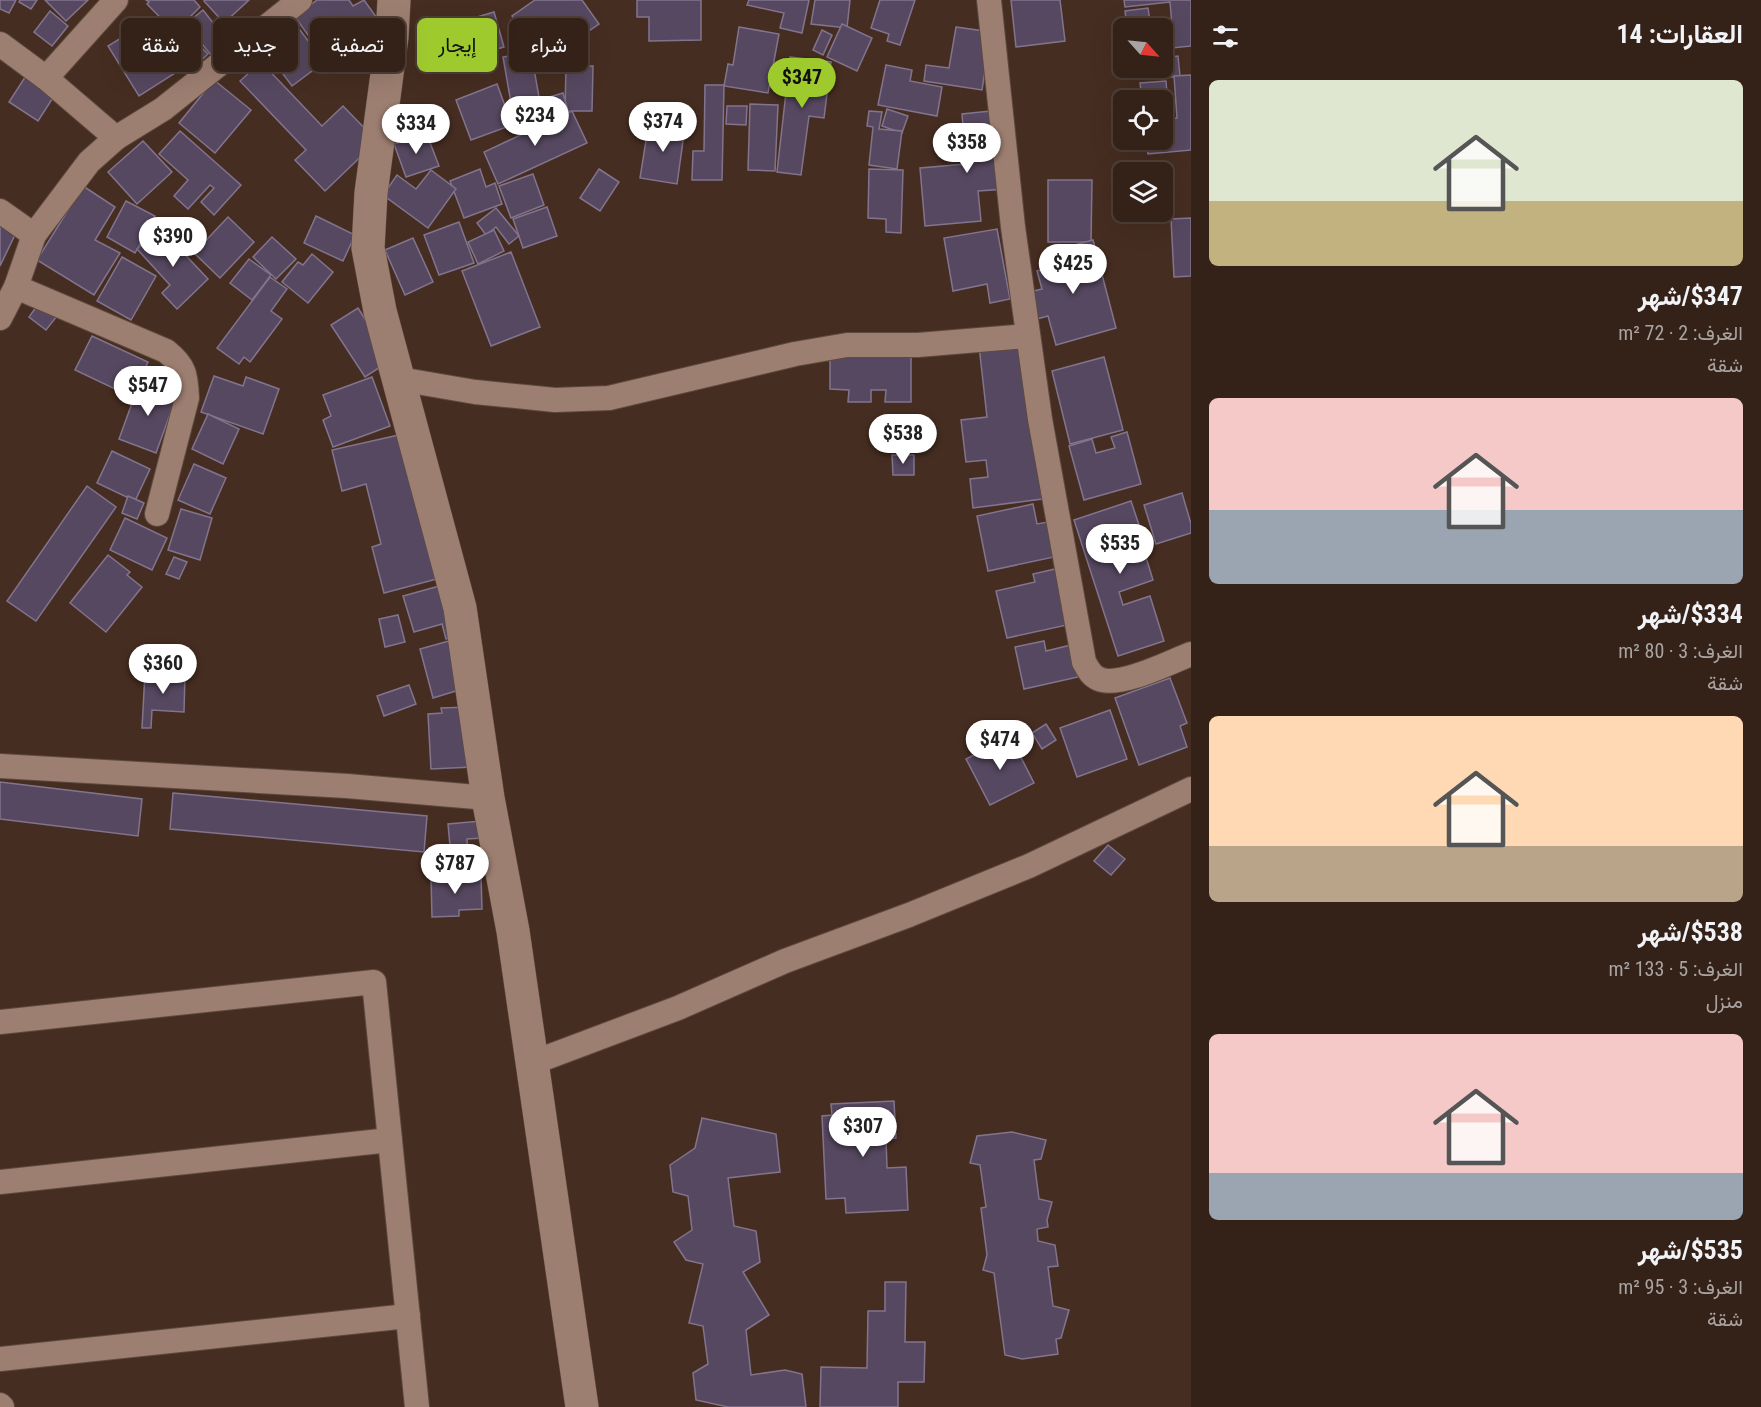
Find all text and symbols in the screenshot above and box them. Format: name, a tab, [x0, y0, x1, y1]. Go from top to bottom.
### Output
chip: شقة	[121, 18, 201, 72]
chip: جديد	[213, 18, 298, 72]
chip: تصفية	[310, 18, 405, 72]
chip: إيجار	[417, 18, 497, 72]
chip: شراء	[509, 18, 588, 72]
north arrow	[1113, 18, 1173, 78]
map controls	[1113, 18, 1173, 222]
text: العقارات: 14	[1616, 19, 1743, 49]
icon: filters	[1209, 20, 1242, 53]
pin: $347	[766, 58, 838, 109]
text: $347	[782, 65, 822, 89]
button: locate	[1113, 90, 1173, 150]
pin: $234	[499, 96, 571, 147]
pin: $374	[627, 102, 699, 153]
text: $234	[515, 103, 555, 127]
pin: $334	[380, 104, 452, 155]
text: $374	[643, 109, 683, 133]
text: $334	[396, 111, 436, 135]
icon: home	[1422, 119, 1530, 227]
pin: $358	[931, 123, 1003, 174]
text: $358	[947, 130, 987, 154]
button: layers	[1113, 162, 1173, 222]
pin: $390	[137, 217, 209, 268]
text: $390	[153, 224, 193, 248]
pin: $425	[1037, 244, 1109, 295]
text: $425	[1053, 251, 1093, 275]
text: $347/شهر	[1638, 281, 1743, 311]
text: الغرف: 2 · 72 m²	[1618, 321, 1743, 345]
text: شقة	[1707, 353, 1743, 377]
pin: $547	[112, 366, 184, 417]
text: $547	[128, 373, 168, 397]
pin: $538	[867, 414, 939, 465]
text: $538	[883, 421, 923, 445]
icon: home	[1422, 437, 1530, 545]
pin: $535	[1084, 524, 1156, 575]
text: $535	[1100, 531, 1140, 555]
text: $334/شهر	[1638, 599, 1743, 629]
text: الغرف: 3 · 80 m²	[1618, 639, 1743, 663]
pin: $360	[127, 644, 199, 695]
text: $360	[143, 651, 183, 675]
text: شقة	[1707, 671, 1743, 695]
pin: $474	[964, 720, 1036, 771]
text: $474	[980, 727, 1020, 751]
icon: home	[1422, 755, 1530, 863]
pin: $787	[419, 844, 491, 895]
text: $787	[435, 851, 475, 875]
text: $538/شهر	[1638, 917, 1743, 947]
text: الغرف: 5 · 133 m²	[1608, 957, 1743, 981]
text: منزل	[1706, 989, 1743, 1013]
icon: home	[1422, 1073, 1530, 1181]
pin: $307	[827, 1107, 899, 1158]
text: $307	[843, 1114, 883, 1138]
text: $535/شهر	[1638, 1235, 1743, 1265]
text: الغرف: 3 · 95 m²	[1618, 1275, 1743, 1299]
text: شقة	[1707, 1307, 1743, 1331]

